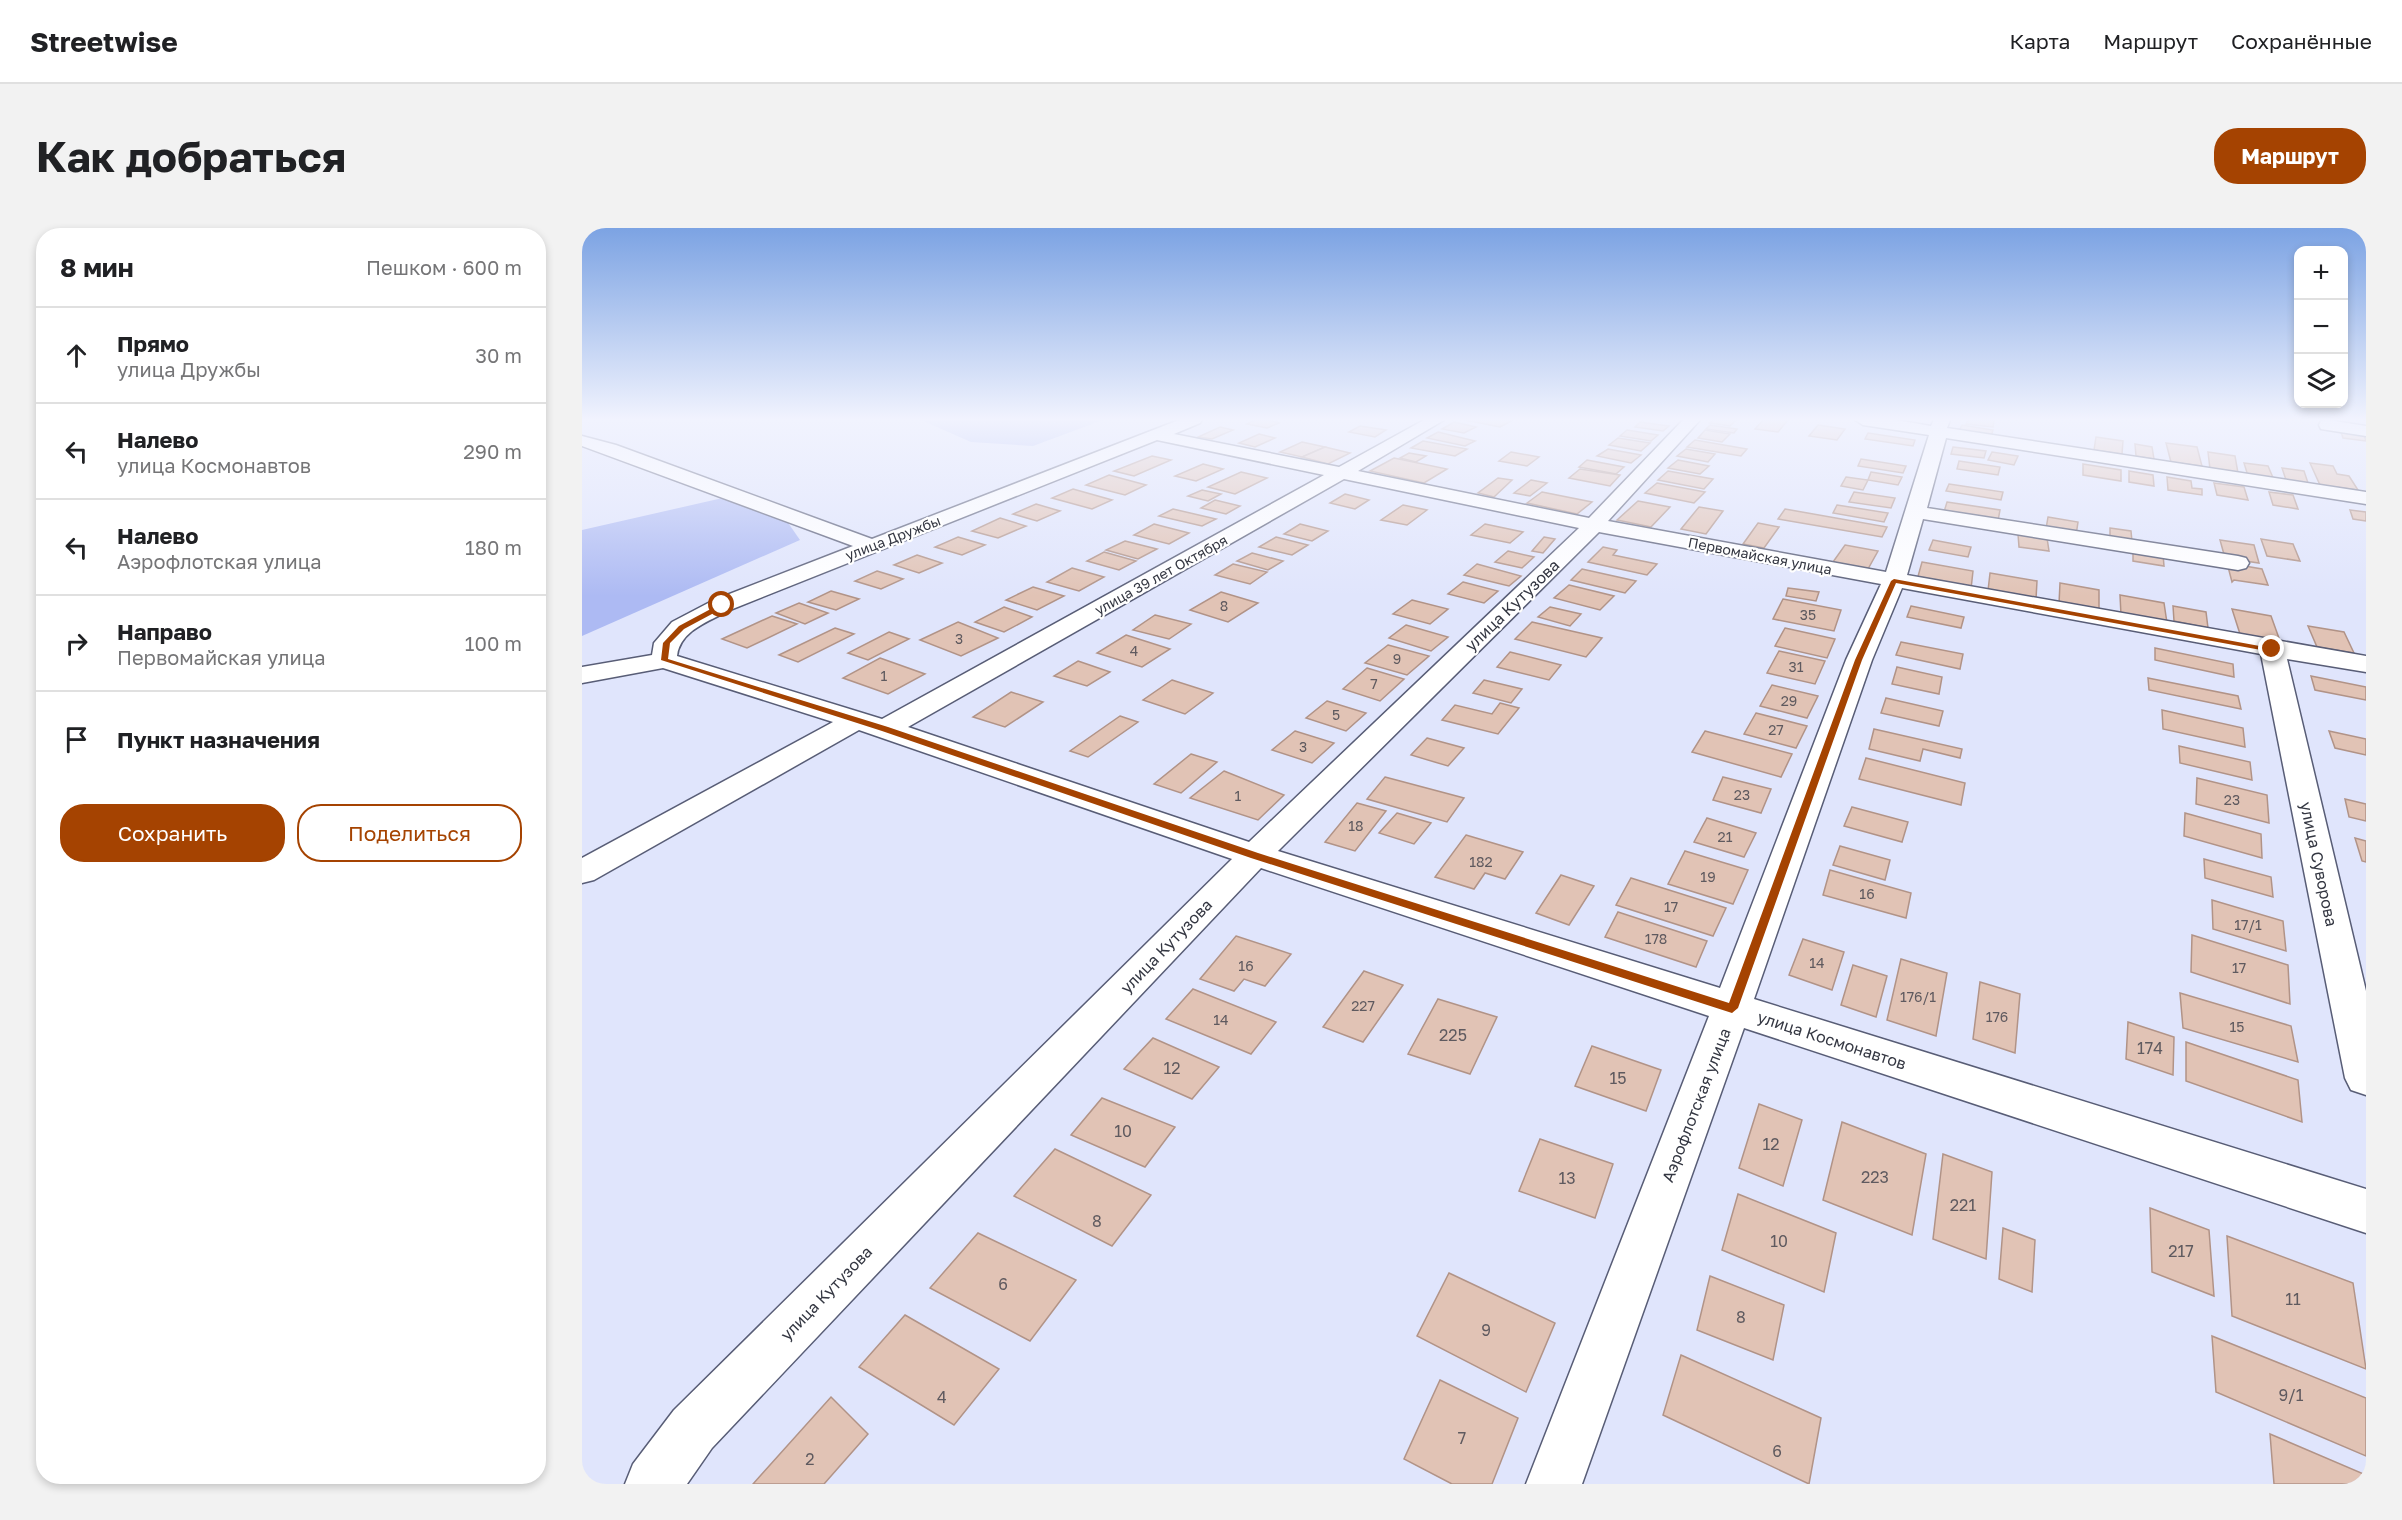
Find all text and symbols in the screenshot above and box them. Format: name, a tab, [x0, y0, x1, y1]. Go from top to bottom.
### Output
text: Streetwise	[30, 25, 178, 58]
text: Карта	[2009, 28, 2070, 54]
text: Маршрут	[2103, 28, 2198, 54]
text: Сохранённые	[2231, 28, 2372, 54]
button: Маршрут	[2214, 128, 2366, 184]
text: Как добраться	[36, 131, 346, 181]
map controls	[2294, 246, 2348, 408]
button: +	[2294, 246, 2348, 300]
text: 8 мин	[60, 252, 134, 283]
text: Пешком · 600 m	[366, 255, 522, 279]
button: −	[2294, 300, 2348, 354]
text: Прямо	[117, 330, 189, 357]
icon: ahead	[60, 339, 93, 372]
text: 30 m	[475, 343, 522, 367]
button: layers	[2294, 354, 2348, 408]
text: улица Дружбы	[117, 357, 261, 381]
text: Налево	[117, 426, 199, 453]
icon: left	[60, 435, 93, 468]
text: 290 m	[463, 439, 522, 463]
text: улица Космонавтов	[117, 453, 311, 477]
street label: улица Дружбы	[843, 512, 943, 564]
text: Налево	[117, 522, 199, 549]
icon: left	[60, 531, 93, 564]
street label: улица 39 лет Октября	[1091, 531, 1230, 618]
street label: Первомайская улица	[1687, 533, 1833, 578]
text: 180 m	[465, 535, 522, 559]
text: Аэрофлотская улица	[117, 549, 322, 573]
street label: улица Кутузова	[1461, 555, 1563, 655]
route start	[708, 591, 734, 617]
house number: 8	[1220, 597, 1228, 614]
house number: 35	[1800, 606, 1816, 623]
text: Направо	[117, 618, 212, 645]
icon: right	[60, 627, 93, 660]
house number: 3	[955, 630, 963, 647]
text: 100 m	[465, 631, 522, 655]
route end	[2258, 635, 2284, 661]
house number: 4	[1130, 642, 1138, 659]
text: Первомайская улица	[117, 645, 326, 669]
house number: 9	[1393, 650, 1401, 667]
house number: 31	[1789, 658, 1804, 675]
house number: 1	[881, 667, 888, 684]
house number: 7	[1370, 675, 1378, 692]
house number: 29	[1781, 692, 1797, 709]
house number: 5	[1332, 706, 1340, 723]
house number: 27	[1768, 721, 1784, 738]
icon: arrive	[60, 723, 93, 756]
text: Пункт назначения	[117, 726, 320, 753]
house number: 3	[1299, 738, 1307, 755]
house number: 23	[1734, 786, 1750, 803]
house number: 1	[1235, 787, 1242, 804]
house number: 23	[2224, 791, 2240, 808]
street label: улица Суворова	[2296, 800, 2342, 928]
button: Сохранить	[60, 804, 285, 862]
button: Поделиться	[297, 804, 522, 862]
house number: 18	[1348, 817, 1364, 834]
house number: 21	[1718, 828, 1733, 845]
house number: 182	[1469, 853, 1493, 870]
house number: 19	[1700, 868, 1716, 885]
house number: 16	[1859, 885, 1875, 902]
street label: улица Кутузова	[1116, 895, 1216, 997]
house number: 17	[1664, 898, 1678, 915]
house number: 17/1	[2234, 916, 2262, 933]
house number: 178	[1645, 930, 1667, 947]
house number: 14	[1809, 954, 1825, 971]
house number: 16	[1238, 957, 1254, 974]
house number: 17	[2232, 959, 2246, 976]
house number: 176/1	[1900, 988, 1936, 1005]
house number: 227	[1351, 997, 1375, 1014]
street label: улица Космонавтов	[1755, 1007, 1909, 1073]
house number: 176	[1986, 1008, 2008, 1025]
house number: 14	[1213, 1011, 1229, 1028]
house number: 15	[2230, 1018, 2244, 1035]
house number: 225	[1439, 1025, 1467, 1045]
street label: Аэрофлотская улица	[1657, 1025, 1735, 1185]
house number: 174	[2137, 1038, 2163, 1058]
house number: 12	[1163, 1058, 1181, 1078]
house number: 15	[1609, 1068, 1627, 1088]
house number: 10	[1114, 1121, 1132, 1141]
house number: 12	[1762, 1134, 1780, 1154]
house number: 223	[1861, 1167, 1889, 1187]
house number: 13	[1558, 1168, 1576, 1188]
house number: 221	[1950, 1195, 1976, 1215]
house number: 8	[1092, 1211, 1102, 1231]
house number: 10	[1770, 1231, 1788, 1251]
house number: 217	[2168, 1241, 2194, 1261]
street label: улица Кутузова	[776, 1242, 876, 1344]
house number: 6	[998, 1274, 1008, 1294]
house number: 11	[2285, 1289, 2301, 1309]
house number: 8	[1736, 1307, 1746, 1327]
house number: 9	[1481, 1320, 1491, 1340]
house number: 9/1	[2278, 1385, 2304, 1405]
house number: 4	[937, 1387, 947, 1407]
house number: 7	[1458, 1428, 1466, 1448]
house number: 6	[1772, 1441, 1782, 1461]
house number: 2	[805, 1449, 815, 1469]

